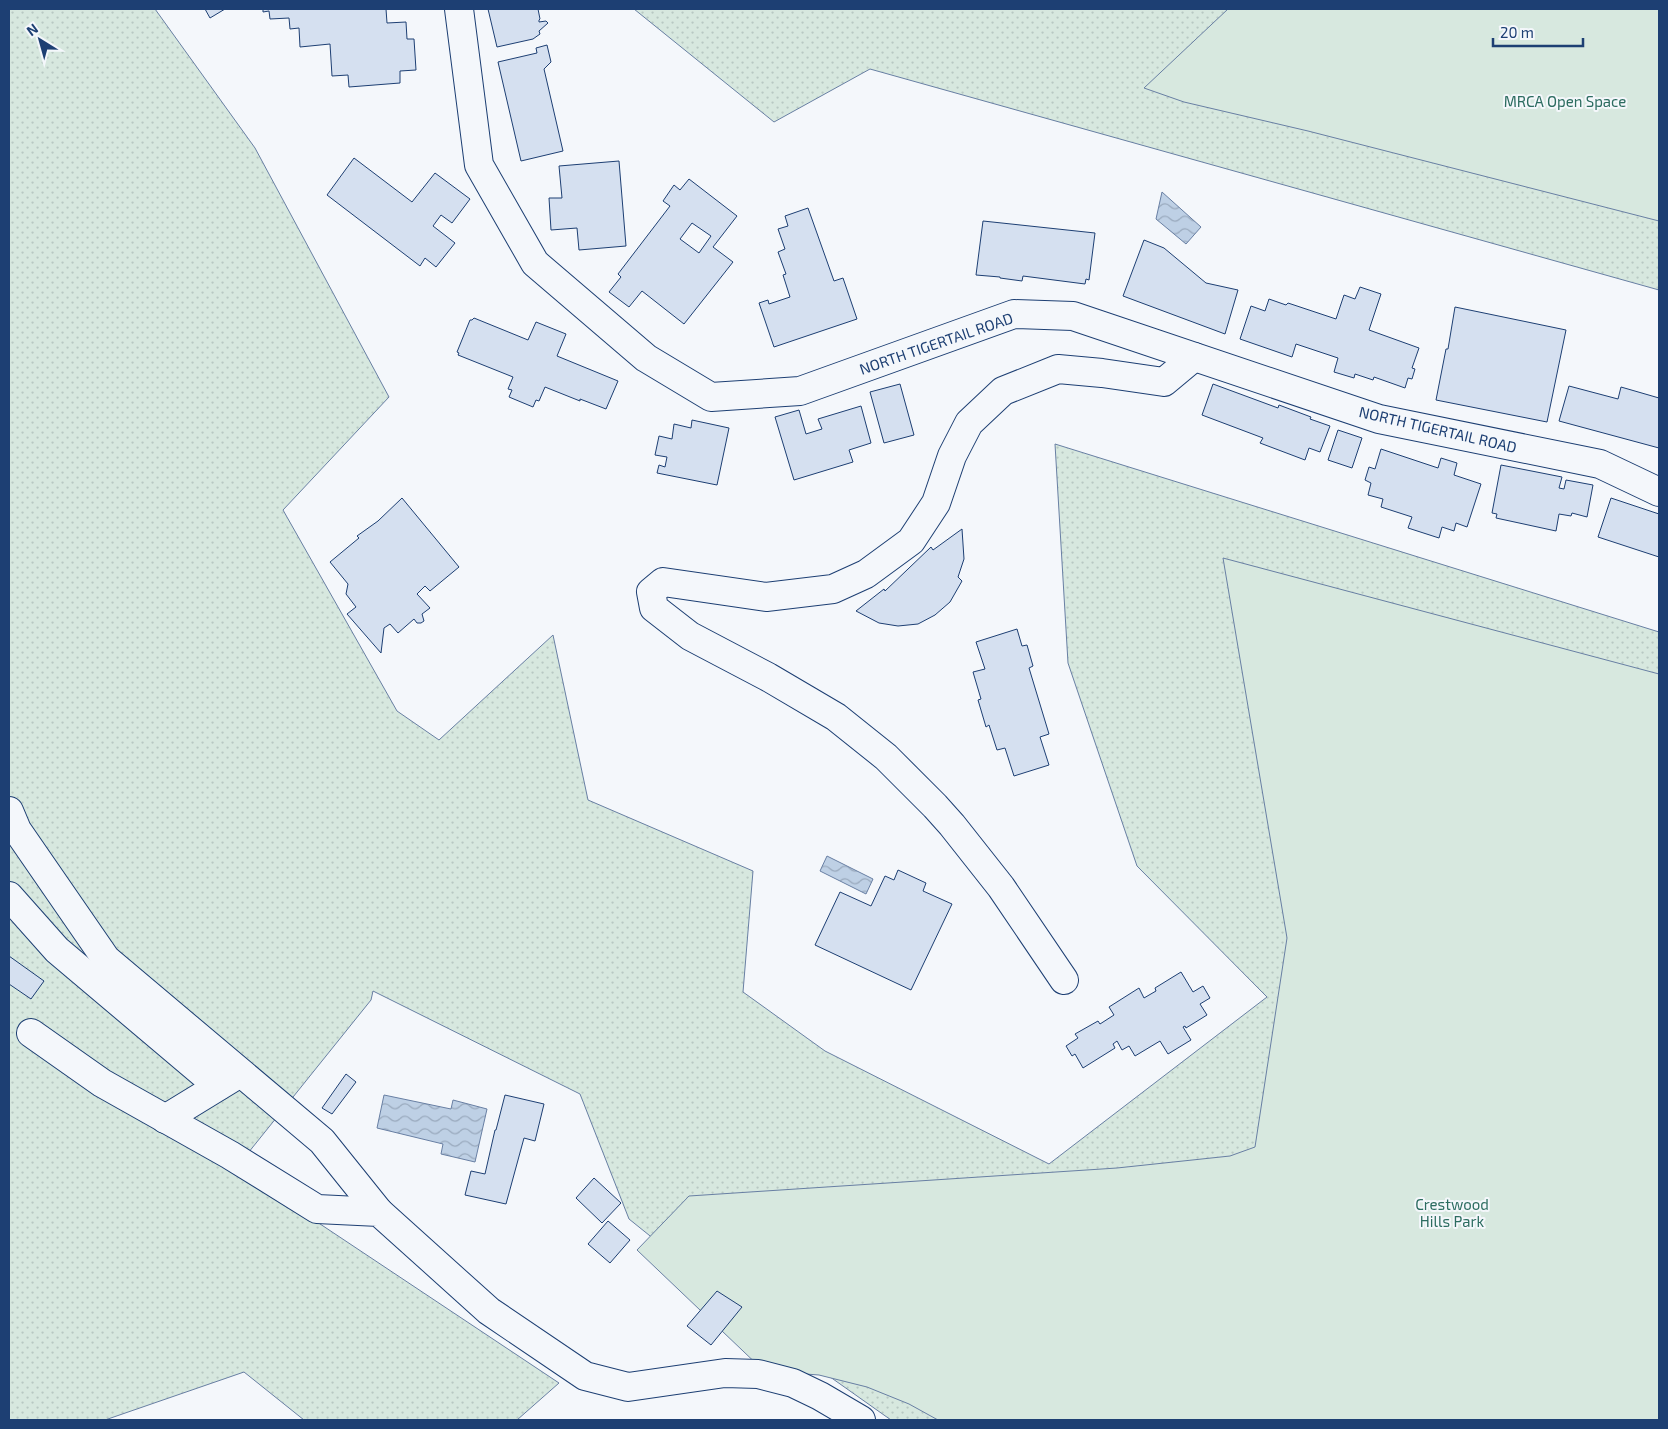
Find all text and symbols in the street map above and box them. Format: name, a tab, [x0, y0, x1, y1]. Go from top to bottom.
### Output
north arrow	[15, 15, 65, 65]
scale bar	[1493, 15, 1583, 47]
text: N	[23, 19, 41, 39]
text: 20 m	[1500, 23, 1534, 41]
park label: MRCA Open Space	[1504, 92, 1626, 110]
street label: NORTH TIGERTAIL ROAD	[857, 308, 1015, 378]
street label: NORTH TIGERTAIL ROAD	[1357, 402, 1519, 456]
park label: Crestwood Hills Park	[1415, 1195, 1489, 1230]

